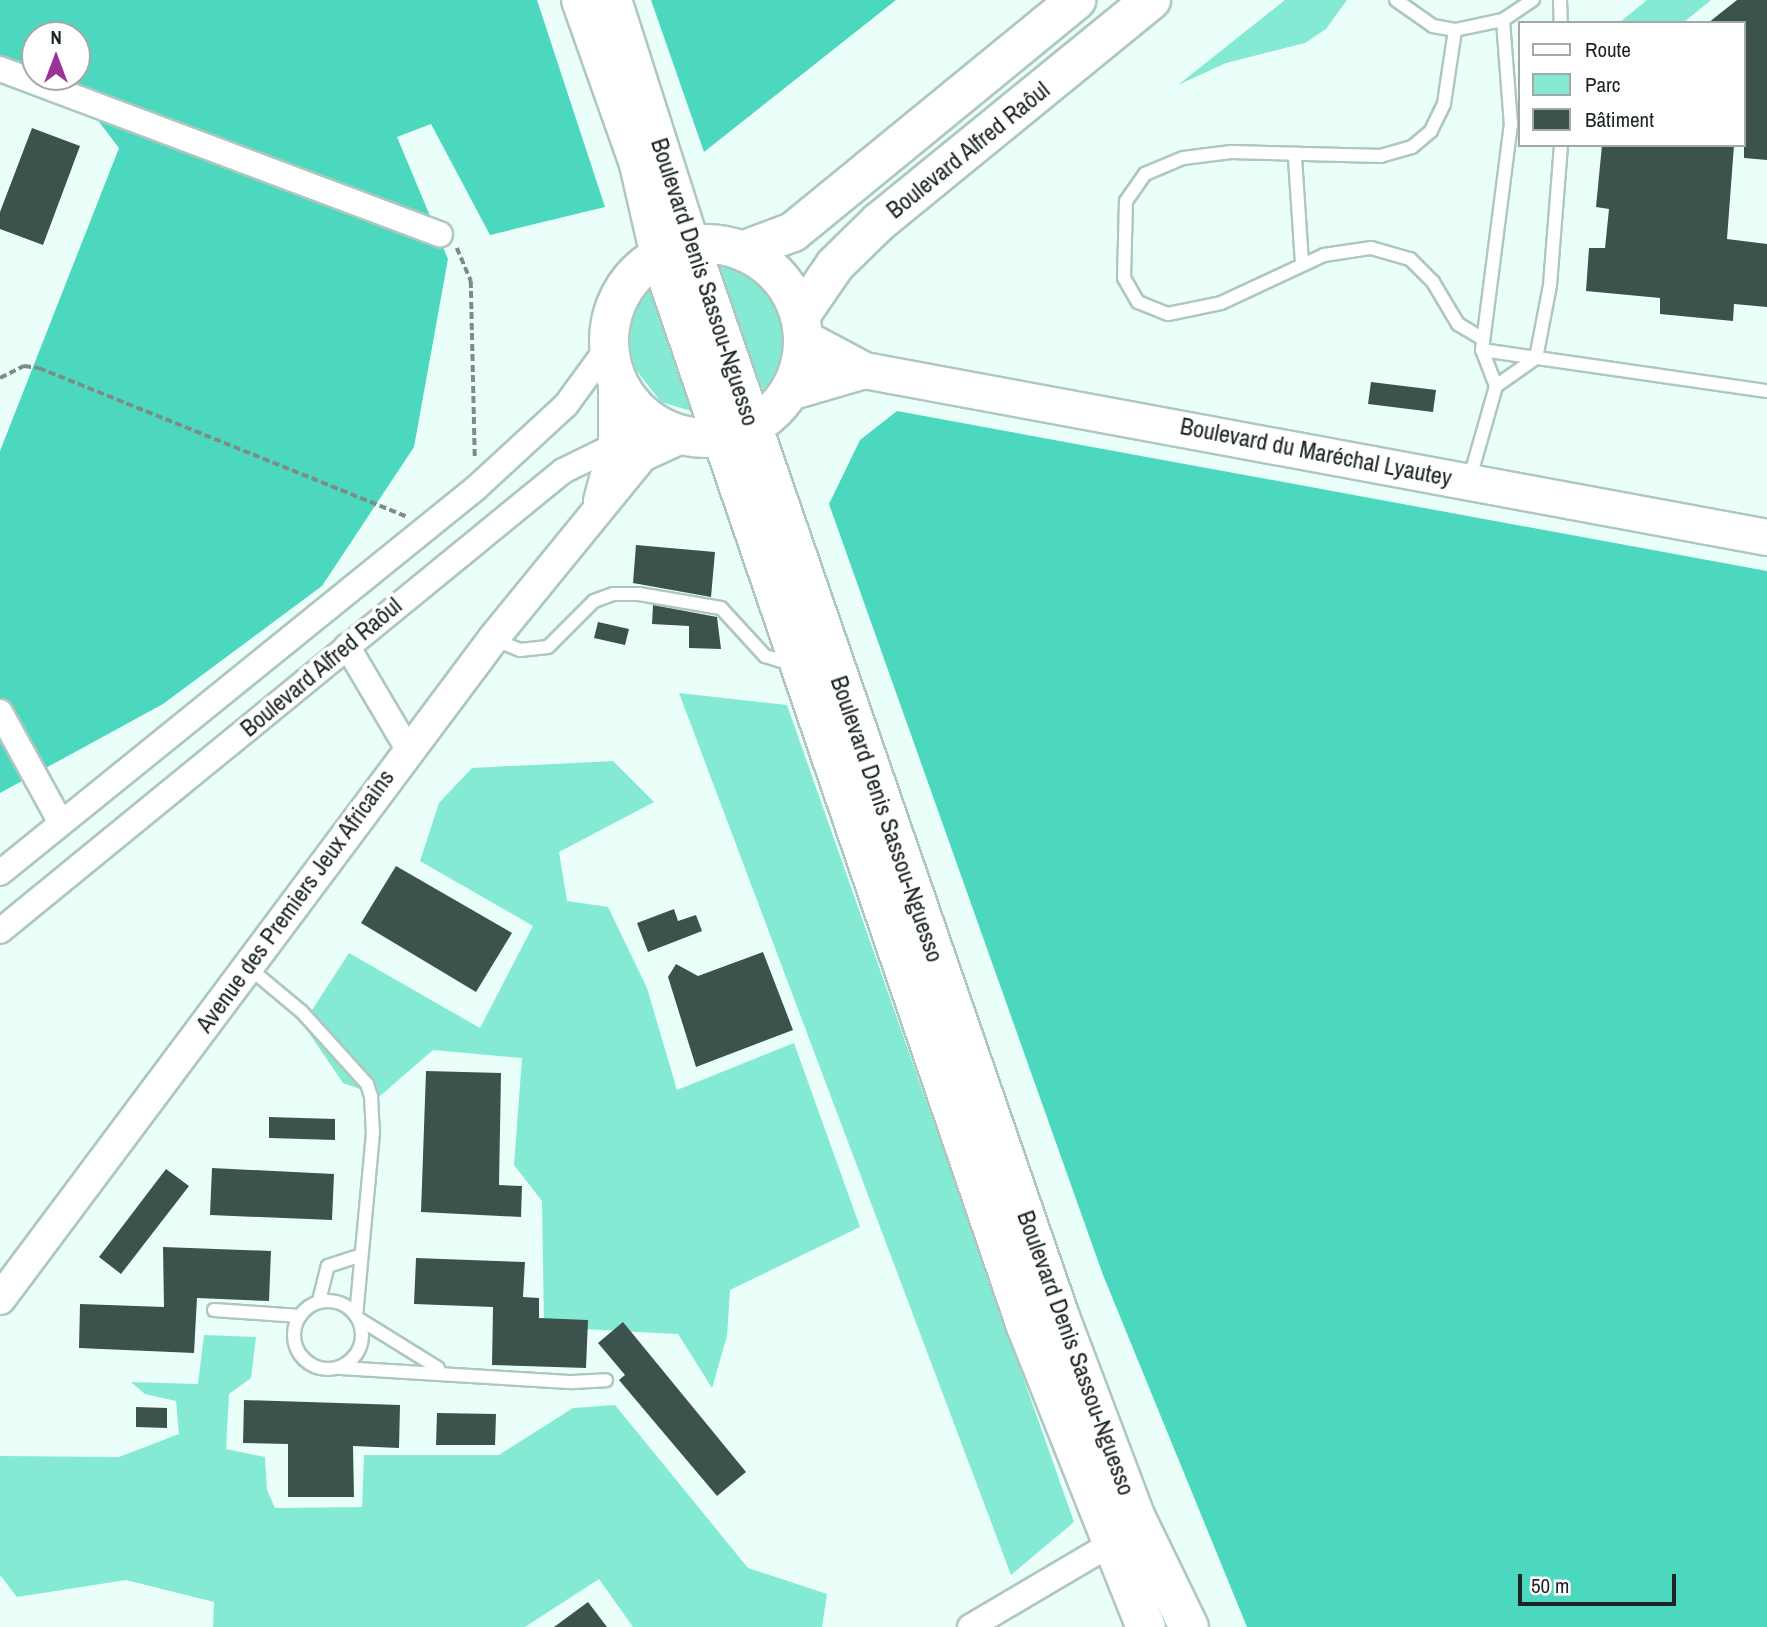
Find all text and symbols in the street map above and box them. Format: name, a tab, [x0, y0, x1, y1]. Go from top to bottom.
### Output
north arrow	[21, 21, 91, 91]
legend	[1518, 21, 1746, 147]
text: N	[50, 24, 62, 50]
text: Route	[1585, 35, 1631, 64]
text: Parc	[1585, 70, 1620, 99]
street label: Boulevard Alfred Raôul	[880, 75, 1056, 225]
text: Bâtiment	[1585, 105, 1654, 134]
street label: Boulevard Denis Sassou-Nguesso	[645, 135, 765, 429]
street label: Boulevard du Maréchal Lyautey	[1178, 412, 1454, 492]
street label: Boulevard Alfred Raôul	[234, 591, 408, 743]
street label: Boulevard Denis Sassou-Nguesso	[824, 672, 950, 966]
street label: Avenue des Premiers Jeux Africains	[190, 763, 400, 1039]
street label: Boulevard Denis Sassou-Nguesso	[1011, 1207, 1141, 1499]
scale bar	[1522, 1560, 1680, 1604]
text: 50 m	[1531, 1571, 1569, 1600]

